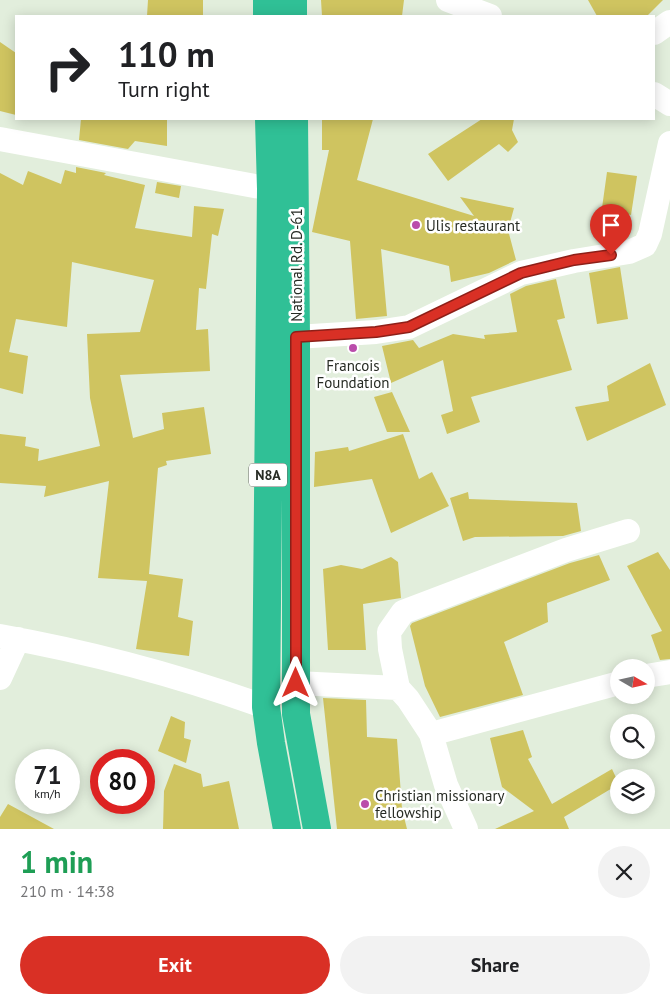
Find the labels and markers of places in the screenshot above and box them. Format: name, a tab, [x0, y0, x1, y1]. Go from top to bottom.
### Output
pin	[590, 204, 632, 255]
place label: Ulis restaurant	[426, 216, 520, 235]
marker: Ulis restaurant	[410, 219, 422, 231]
marker: Francois Foundation	[347, 342, 359, 354]
place label: Francois Foundation	[317, 356, 389, 392]
place label: Christian missionary fellowship	[375, 786, 505, 822]
marker: Christian missionary fellowship	[359, 798, 371, 810]

